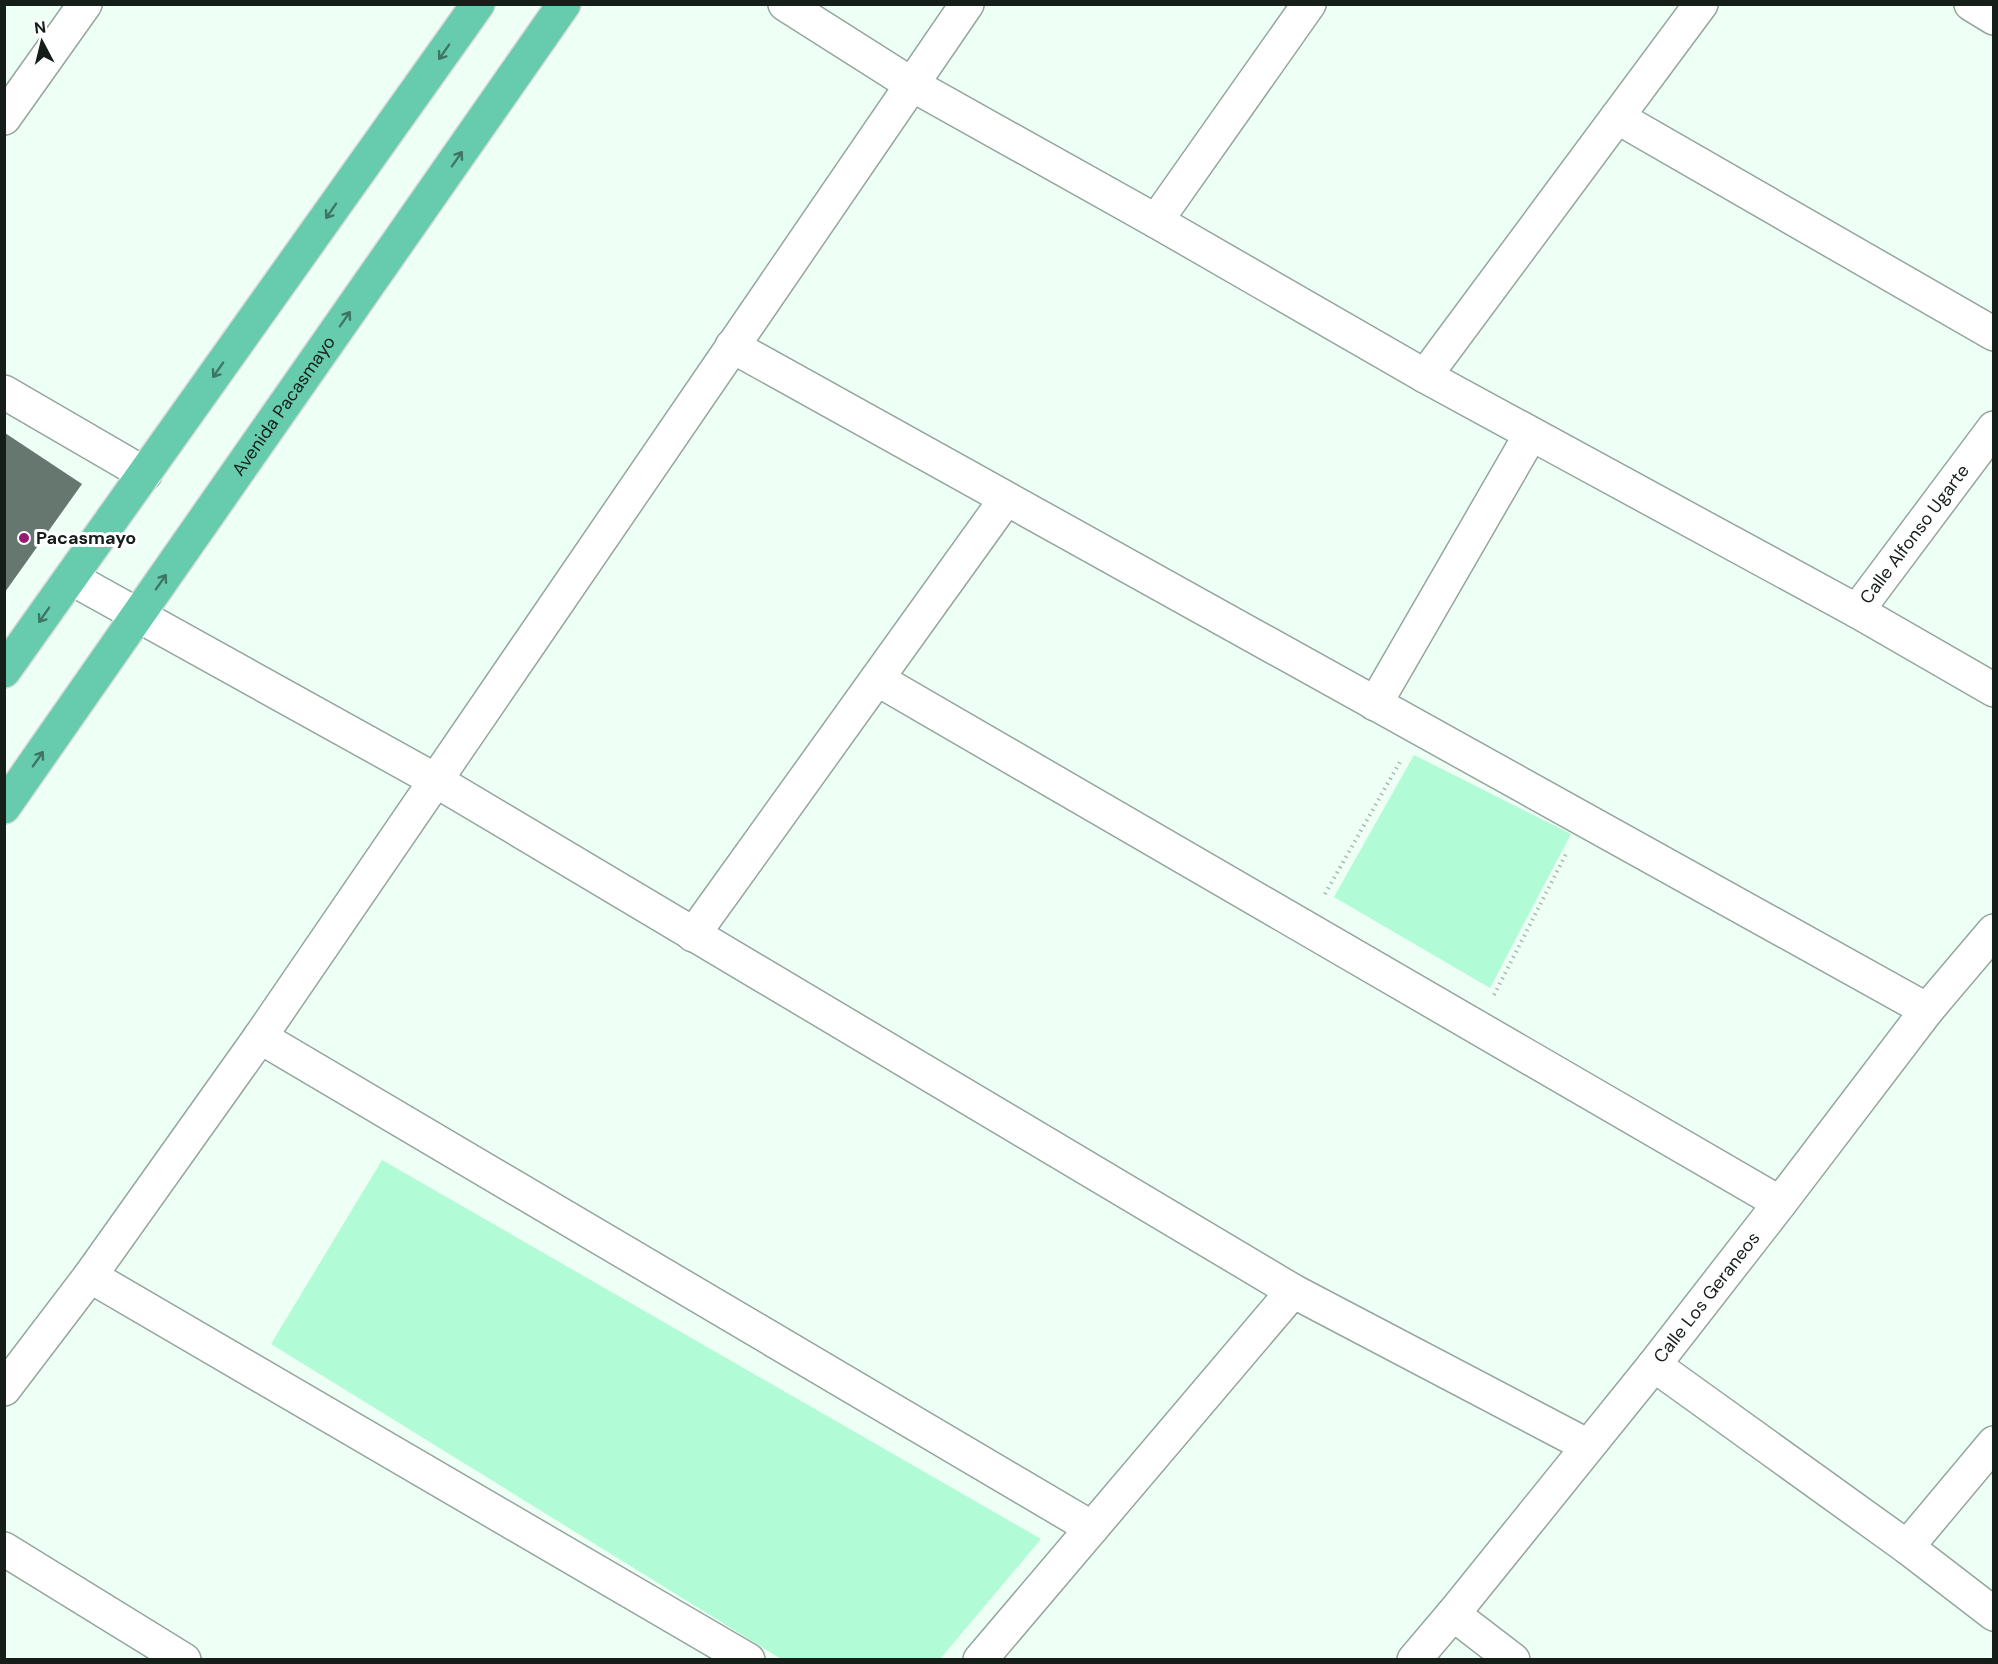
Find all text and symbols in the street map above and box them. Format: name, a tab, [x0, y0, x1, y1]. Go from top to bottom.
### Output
north arrow	[12, 12, 72, 72]
text: N	[33, 16, 47, 39]
one-way arrow	[438, 44, 450, 60]
one-way arrow	[451, 151, 463, 167]
one-way arrow	[325, 203, 337, 219]
one-way arrow	[339, 311, 351, 327]
street label: Avenida Pacasmayo	[227, 331, 341, 481]
one-way arrow	[212, 362, 224, 378]
street label: Calle Alfonso Ugarte	[1854, 460, 1975, 609]
place label: Pacasmayo	[36, 526, 136, 550]
marker: Pacasmayo	[17, 531, 31, 545]
one-way arrow	[155, 574, 167, 590]
one-way arrow	[38, 606, 50, 622]
one-way arrow	[32, 751, 44, 768]
street label: Calle Los Geraneos	[1648, 1227, 1765, 1368]

